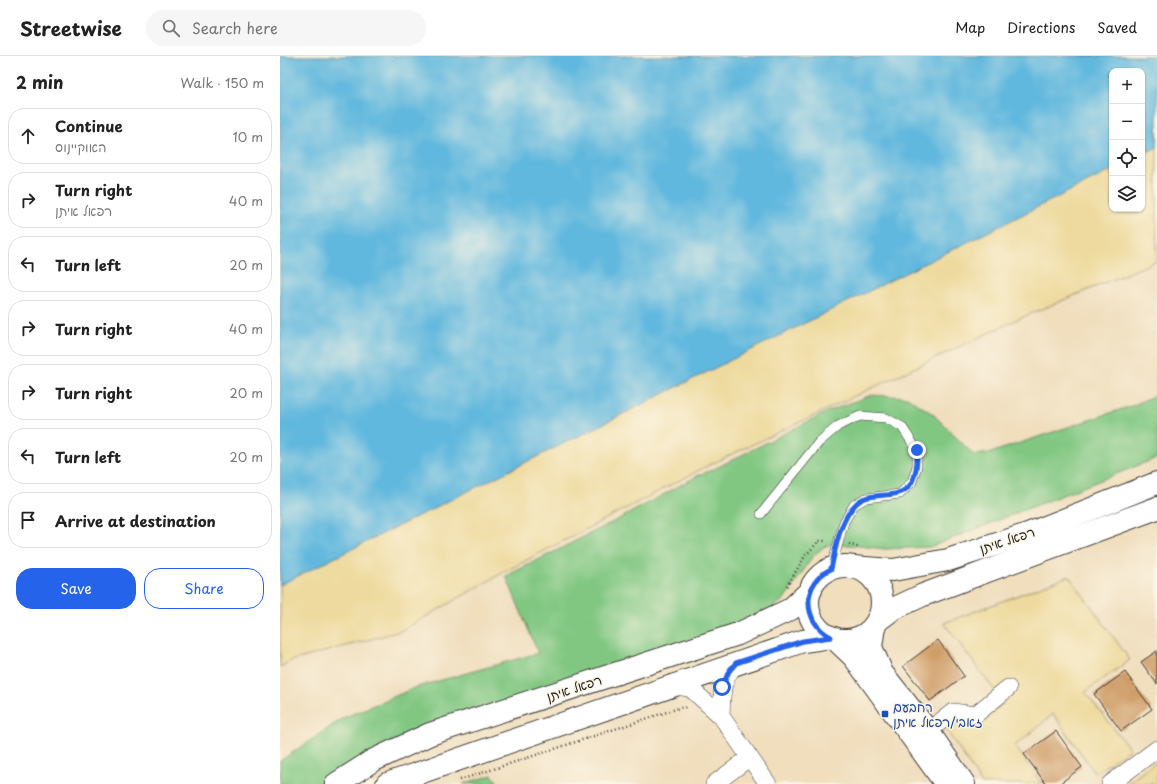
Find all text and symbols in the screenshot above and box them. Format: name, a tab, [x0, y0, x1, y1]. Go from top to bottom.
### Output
search box	[146, 10, 426, 46]
text: Streetwise	[20, 14, 122, 42]
text: Search here	[192, 16, 278, 39]
icon: search	[160, 17, 182, 39]
text: Map	[955, 17, 985, 38]
text: Directions	[1007, 17, 1075, 38]
text: Saved	[1097, 17, 1137, 38]
map controls	[1109, 68, 1145, 212]
button: +	[1109, 68, 1145, 104]
text: 2 min	[16, 69, 63, 95]
text: Walk · 150 m	[180, 73, 264, 92]
button: −	[1109, 104, 1145, 140]
text: Continue	[55, 114, 123, 137]
icon: ahead	[17, 125, 39, 147]
text: 10 m	[233, 127, 263, 146]
text: האוקיינוס	[55, 137, 106, 156]
button: locate	[1109, 140, 1145, 176]
button: layers	[1109, 176, 1145, 212]
text: Turn right	[55, 178, 132, 201]
icon: right	[17, 189, 39, 211]
text: 40 m	[229, 191, 263, 210]
text: רפאל איתן	[55, 201, 112, 220]
icon: left	[17, 253, 39, 275]
text: Turn left	[55, 253, 121, 276]
text: 20 m	[229, 255, 263, 274]
icon: right	[17, 317, 39, 339]
text: Turn right	[55, 317, 132, 340]
text: 40 m	[229, 319, 263, 338]
icon: right	[17, 381, 39, 403]
text: Turn right	[55, 381, 132, 404]
text: 20 m	[229, 383, 263, 402]
route end	[908, 441, 926, 459]
icon: left	[17, 445, 39, 467]
text: Turn left	[55, 445, 121, 468]
text: 20 m	[229, 447, 263, 466]
icon: arrive	[17, 509, 39, 531]
text: Arrive at destination	[55, 509, 216, 532]
street label: רפאל איתן	[977, 522, 1037, 557]
button: Save	[16, 568, 136, 609]
button: Share	[144, 568, 264, 609]
street label: רפאל איתן	[544, 670, 604, 705]
route start	[713, 678, 731, 696]
place label: רחבעם זאבי/רפאל איתן	[893, 697, 983, 731]
marker: רחבעם זאבי/רפאל איתן	[880, 709, 890, 719]

